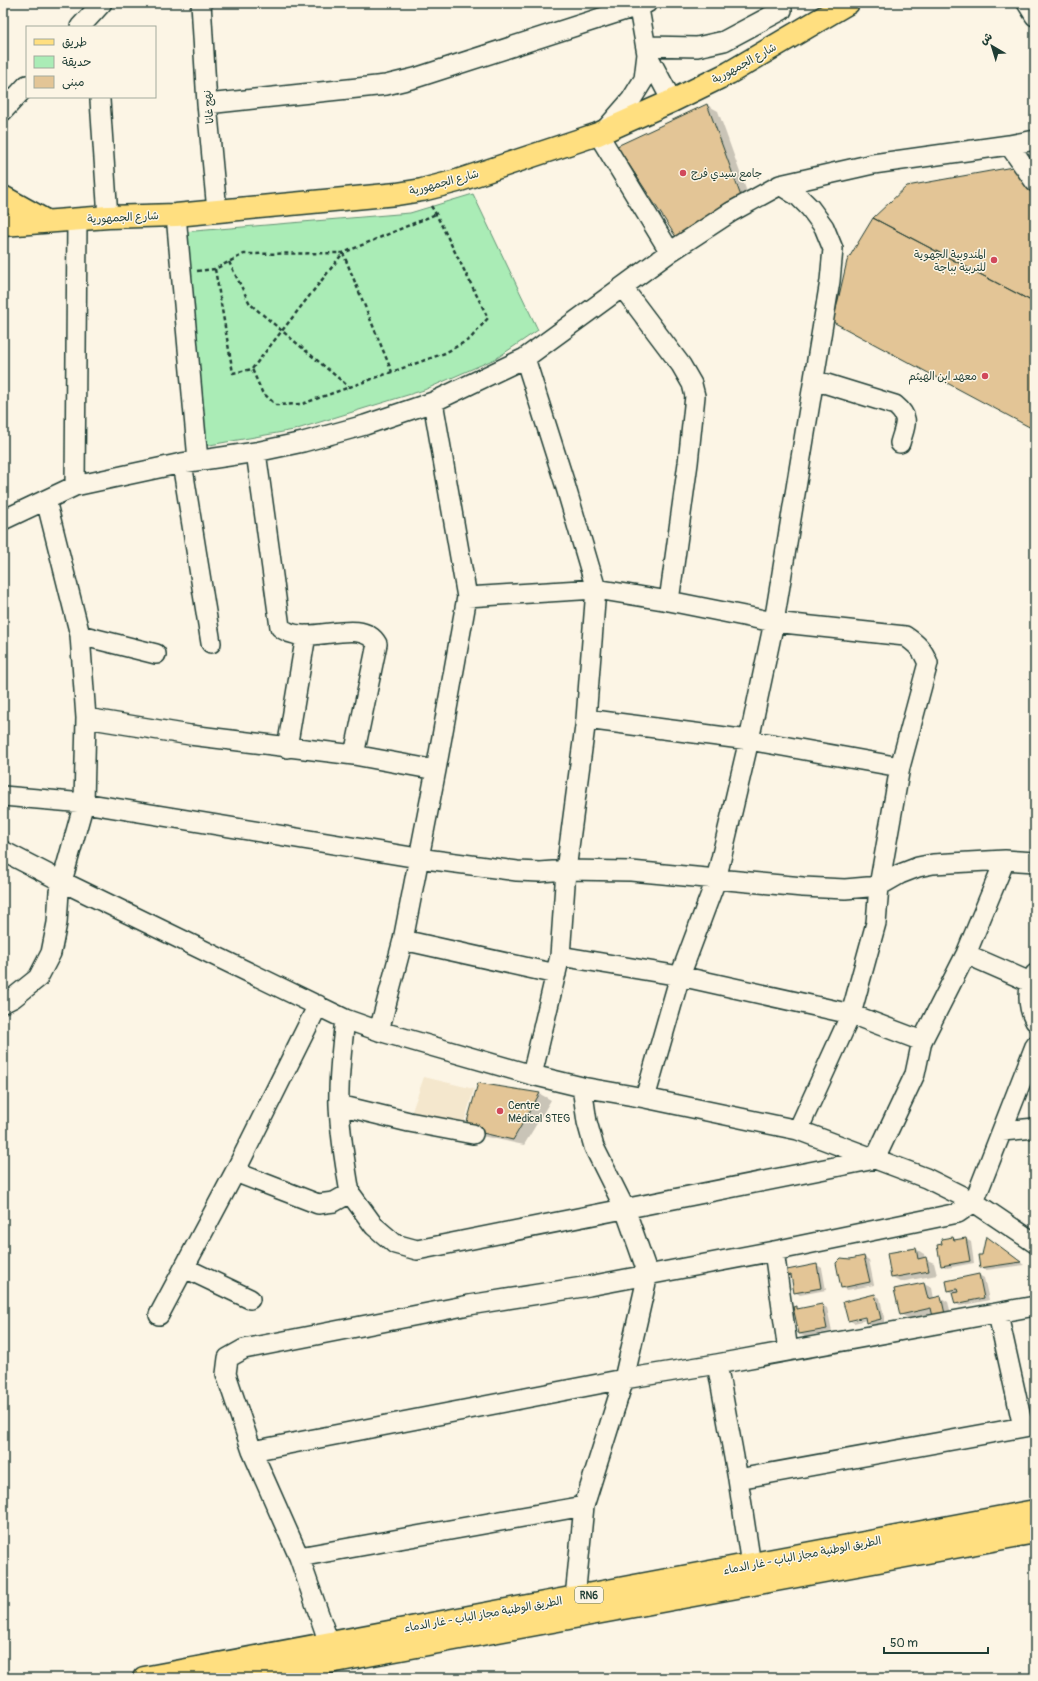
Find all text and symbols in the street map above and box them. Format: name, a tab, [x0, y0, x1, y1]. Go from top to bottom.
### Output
legend	[26, 26, 156, 98]
north arrow	[972, 26, 1012, 66]
text: ش	[977, 30, 995, 47]
text: طريق	[62, 35, 87, 50]
street label: شارع الجمهورية	[710, 40, 780, 88]
text: حديقة	[62, 55, 91, 70]
text: مبنى	[62, 75, 85, 90]
street label: نهج غانا	[201, 89, 217, 124]
street label: شارع الجمهورية	[408, 167, 481, 200]
place label: جامع سيدي فرج	[691, 167, 762, 182]
marker: جامع سيدي فرج	[678, 168, 688, 178]
street label: شارع الجمهورية	[87, 209, 159, 228]
place label: المندوبية الجهوية للتربية بباجة	[914, 248, 986, 275]
marker: المندوبية الجهوية للتربية بباجة	[989, 255, 999, 265]
place label: معهد ابن الهيثم	[908, 370, 977, 385]
marker: معهد ابن الهيثم	[980, 371, 990, 381]
place label: Centre Médical STEG	[508, 1099, 570, 1125]
marker: Centre Médical STEG	[495, 1106, 505, 1116]
street label: الطريق الوطنية مجاز الباب - غار الدماء	[722, 1534, 882, 1578]
road number: RN6	[575, 1587, 603, 1603]
street label: الطريق الوطنية مجاز الباب - غار الدماء	[403, 1594, 563, 1636]
scale bar	[884, 1629, 988, 1655]
text: 50 m	[890, 1636, 918, 1651]

